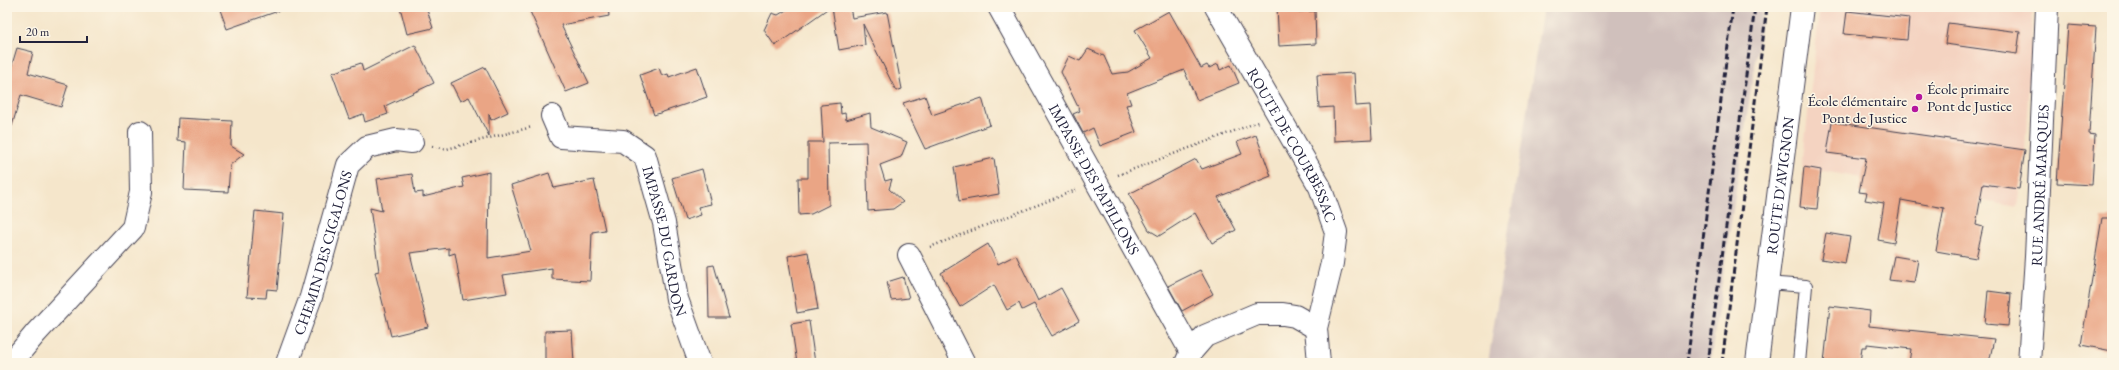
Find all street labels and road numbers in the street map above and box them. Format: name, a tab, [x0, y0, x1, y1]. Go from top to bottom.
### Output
street label: ROUTE DE COURBESSAC	[1243, 64, 1341, 225]
street label: IMPASSE DES PAPILLONS	[1045, 100, 1144, 258]
street label: RUE ANDRÉ MARQUES	[2026, 104, 2052, 267]
street label: ROUTE D'AVIGNON	[1761, 115, 1798, 255]
street label: IMPASSE DU GARDON	[639, 164, 692, 319]
street label: CHEMIN DES CIGALONS	[289, 168, 356, 337]

